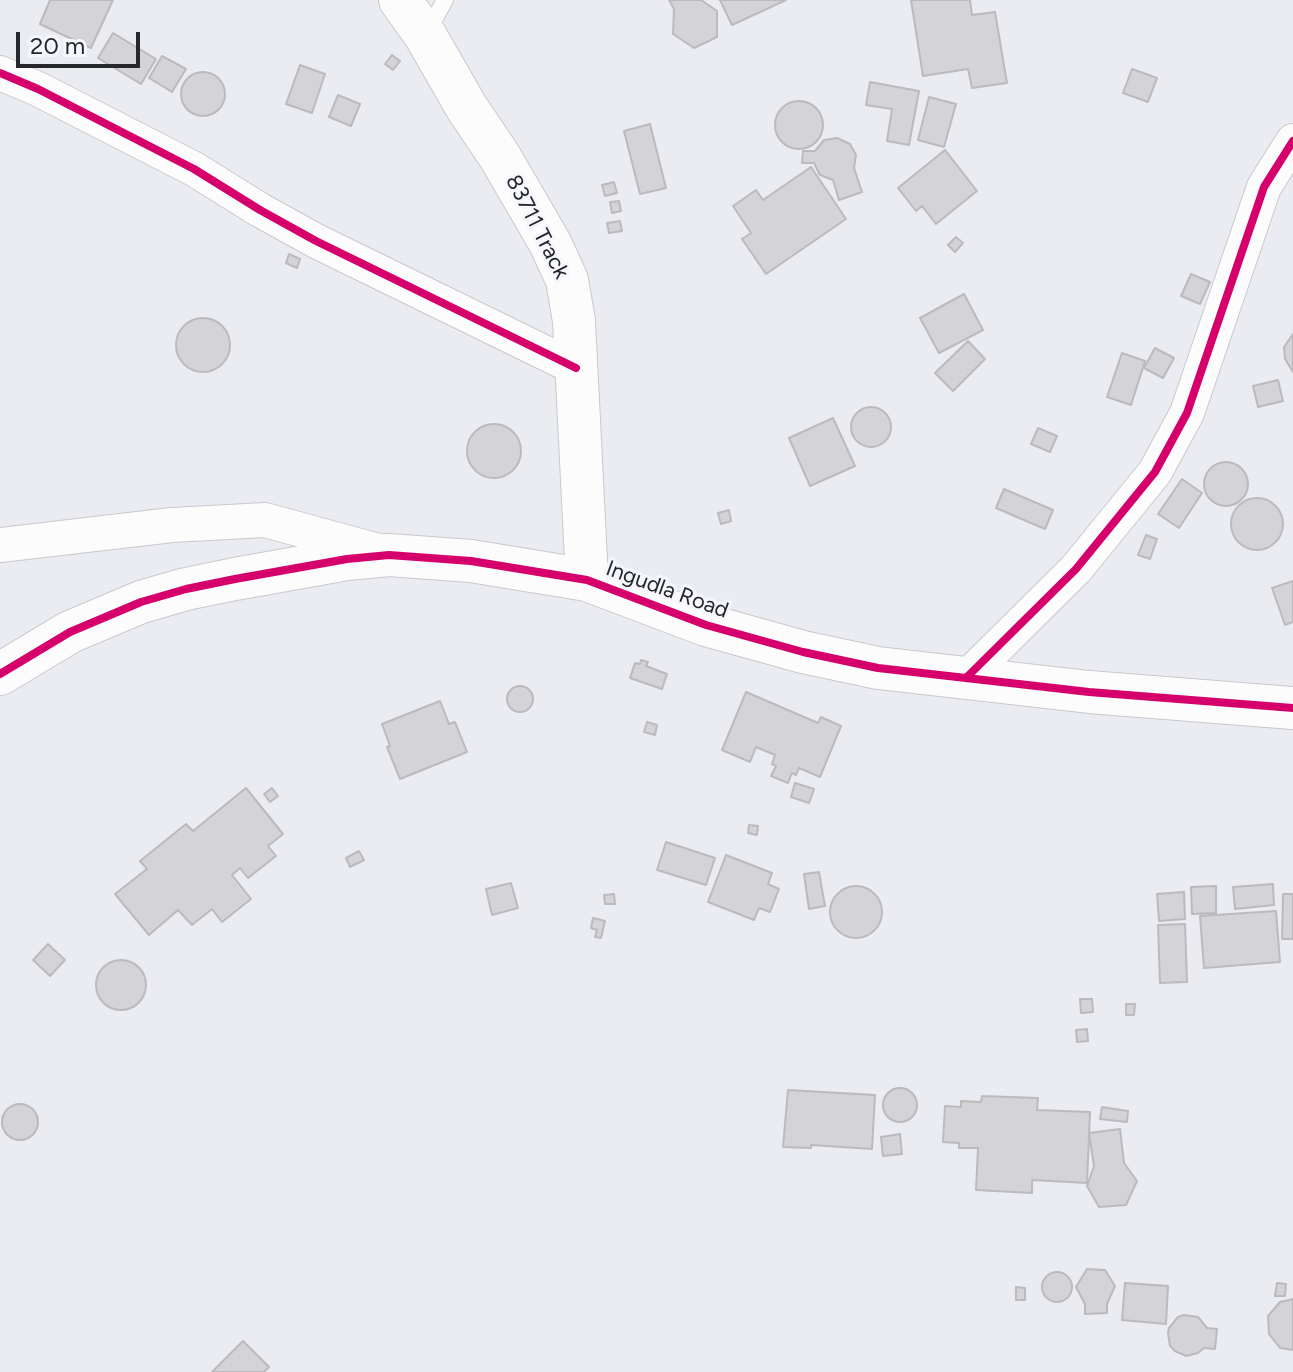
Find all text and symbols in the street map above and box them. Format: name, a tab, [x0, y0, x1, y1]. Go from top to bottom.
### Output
scale bar	[20, 16, 144, 66]
text: 20 m	[30, 31, 85, 60]
street label: 83711 Track	[500, 171, 574, 283]
street label: Ingudla Road	[602, 556, 732, 624]

